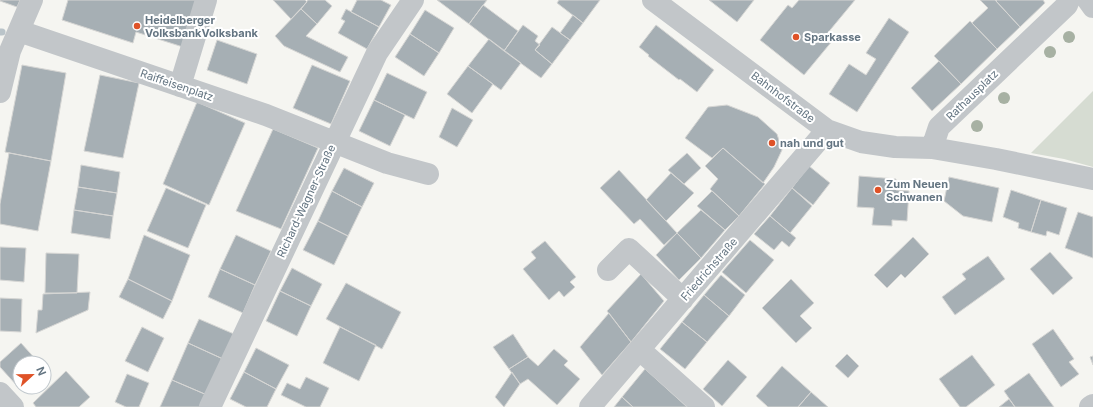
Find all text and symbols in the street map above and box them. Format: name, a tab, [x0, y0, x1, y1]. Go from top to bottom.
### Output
place label: Heidelberger VolksbankVolksbank	[145, 13, 259, 40]
marker: Heidelberger VolksbankVolksbank	[132, 21, 142, 31]
place label: Sparkasse	[804, 30, 861, 44]
marker: Sparkasse	[791, 32, 801, 42]
street label: Raiffeisenplatz	[139, 66, 215, 104]
street label: Rathausplatz	[943, 67, 1001, 123]
street label: Bahnhofstraße	[748, 68, 818, 126]
place label: nah und gut	[780, 136, 844, 150]
marker: nah und gut	[767, 138, 777, 148]
street label: Richard-Wagner-Straße	[274, 142, 338, 260]
place label: Zum Neuen Schwanen	[886, 177, 948, 204]
marker: Zum Neuen Schwanen	[873, 185, 883, 195]
street label: Friedrichstraße	[678, 235, 740, 303]
north arrow	[12, 355, 52, 395]
text: N	[33, 365, 49, 378]

